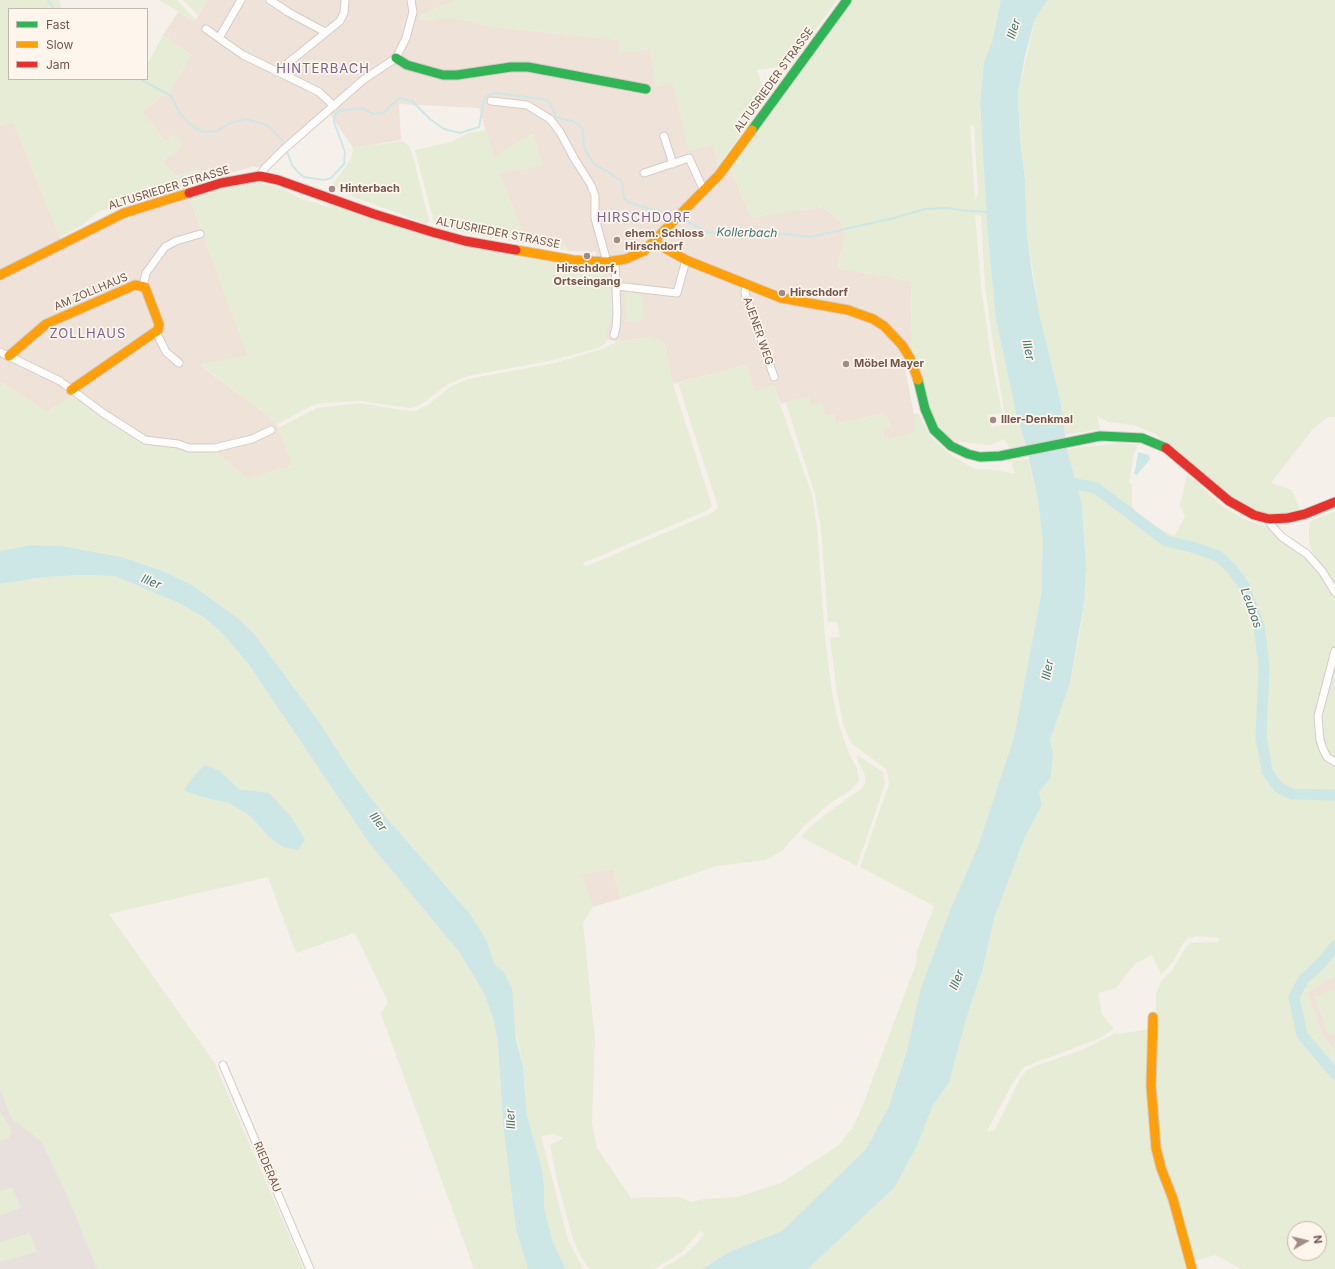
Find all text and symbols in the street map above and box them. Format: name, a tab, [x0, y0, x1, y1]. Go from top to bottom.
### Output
legend	[8, 8, 148, 80]
text: Fast	[46, 17, 70, 32]
water label: Iller	[1004, 17, 1024, 41]
street label: ALTUSRIEDER STRASSE	[732, 25, 816, 135]
text: Slow	[46, 37, 73, 52]
text: Jam	[46, 57, 70, 72]
district label: HINTERBACH	[276, 61, 370, 77]
street label: ALTUSRIEDER STRASSE	[107, 163, 231, 213]
place label: Hinterbach	[340, 182, 400, 196]
marker: Hinterbach	[327, 184, 337, 194]
district label: HIRSCHDORF	[597, 210, 691, 226]
street label: ALTUSRIEDER STRASSE	[435, 214, 561, 252]
water label: Kollerbach	[716, 225, 778, 241]
place label: ehem. Schloss Hirschdorf	[625, 227, 704, 253]
marker: ehem. Schloss Hirschdorf	[612, 235, 622, 245]
marker: Hirschdorf, Ortseingang	[582, 251, 592, 261]
place label: Hirschdorf, Ortseingang	[554, 262, 620, 288]
street label: AM ZOLLHAUS	[52, 271, 130, 313]
place label: Hirschdorf	[790, 286, 848, 300]
marker: Hirschdorf	[777, 288, 787, 298]
street label: AJENER WEG	[740, 295, 776, 367]
district label: ZOLLHAUS	[50, 326, 126, 342]
water label: Iller	[1019, 338, 1037, 362]
place label: Möbel Mayer	[854, 357, 924, 371]
marker: Möbel Mayer	[841, 359, 851, 369]
place label: Iller-Denkmal	[1001, 413, 1073, 427]
marker: Iller-Denkmal	[988, 415, 998, 425]
water label: Iller	[139, 571, 163, 593]
water label: Leubas	[1237, 586, 1265, 630]
water label: Iller	[1039, 659, 1057, 681]
water label: Iller	[366, 809, 390, 835]
water label: Iller	[946, 968, 968, 992]
water label: Iller	[503, 1108, 519, 1130]
street label: RIEDERAU	[250, 1140, 284, 1194]
north arrow	[1287, 1221, 1327, 1261]
text: N	[1310, 1234, 1325, 1245]

